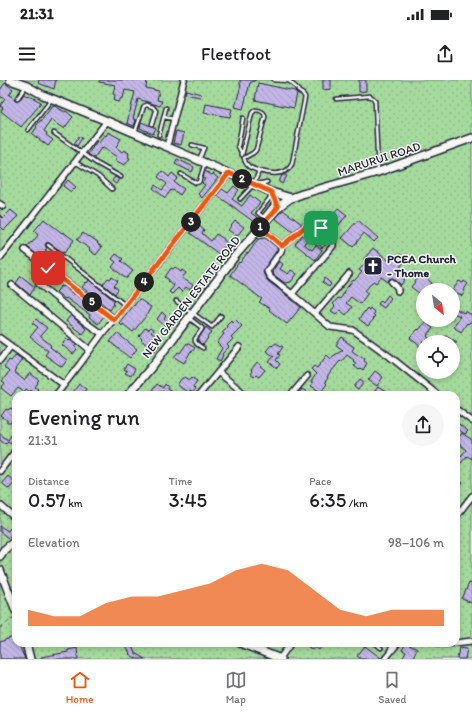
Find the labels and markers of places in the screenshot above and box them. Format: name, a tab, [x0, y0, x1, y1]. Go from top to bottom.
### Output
pin: 2	[232, 169, 252, 189]
pin	[304, 211, 338, 245]
pin: 3	[181, 212, 201, 232]
pin: 1	[250, 217, 270, 237]
pin	[31, 251, 65, 285]
place label: PCEA Church - Thome	[387, 252, 457, 280]
church icon: PCEA Church - Thome	[362, 255, 384, 277]
pin: 4	[134, 272, 154, 292]
pin: 5	[82, 292, 102, 312]

